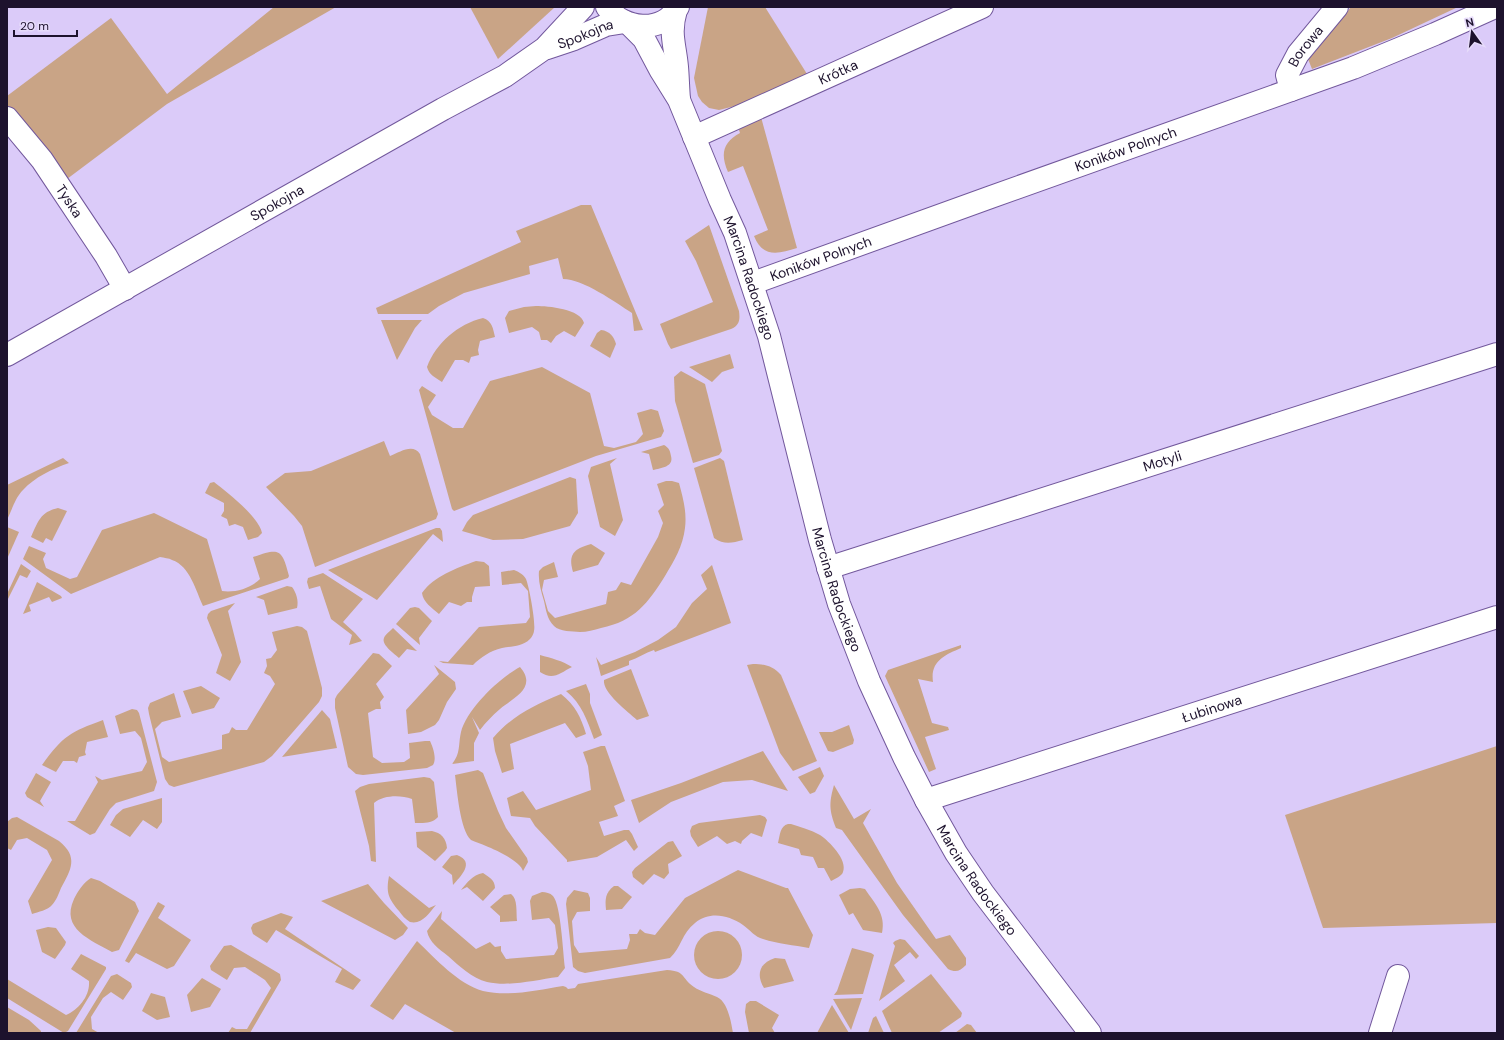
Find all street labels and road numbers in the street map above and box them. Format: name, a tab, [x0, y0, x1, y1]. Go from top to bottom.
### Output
street label: Spokojna	[555, 15, 615, 53]
street label: Borowa	[1284, 22, 1327, 70]
street label: Krótka	[816, 55, 861, 89]
street label: Koników Polnych	[1072, 123, 1179, 175]
street label: Spokojna	[247, 180, 307, 225]
street label: Tyska	[52, 181, 87, 221]
street label: Marcina Radockiego	[719, 213, 779, 342]
street label: Koników Polnych	[767, 232, 874, 285]
street label: Motyli	[1141, 446, 1184, 476]
street label: Marcina Radockiego	[808, 525, 866, 654]
street label: Łubinowa	[1179, 690, 1244, 726]
street label: Marcina Radockiego	[933, 822, 1021, 939]

